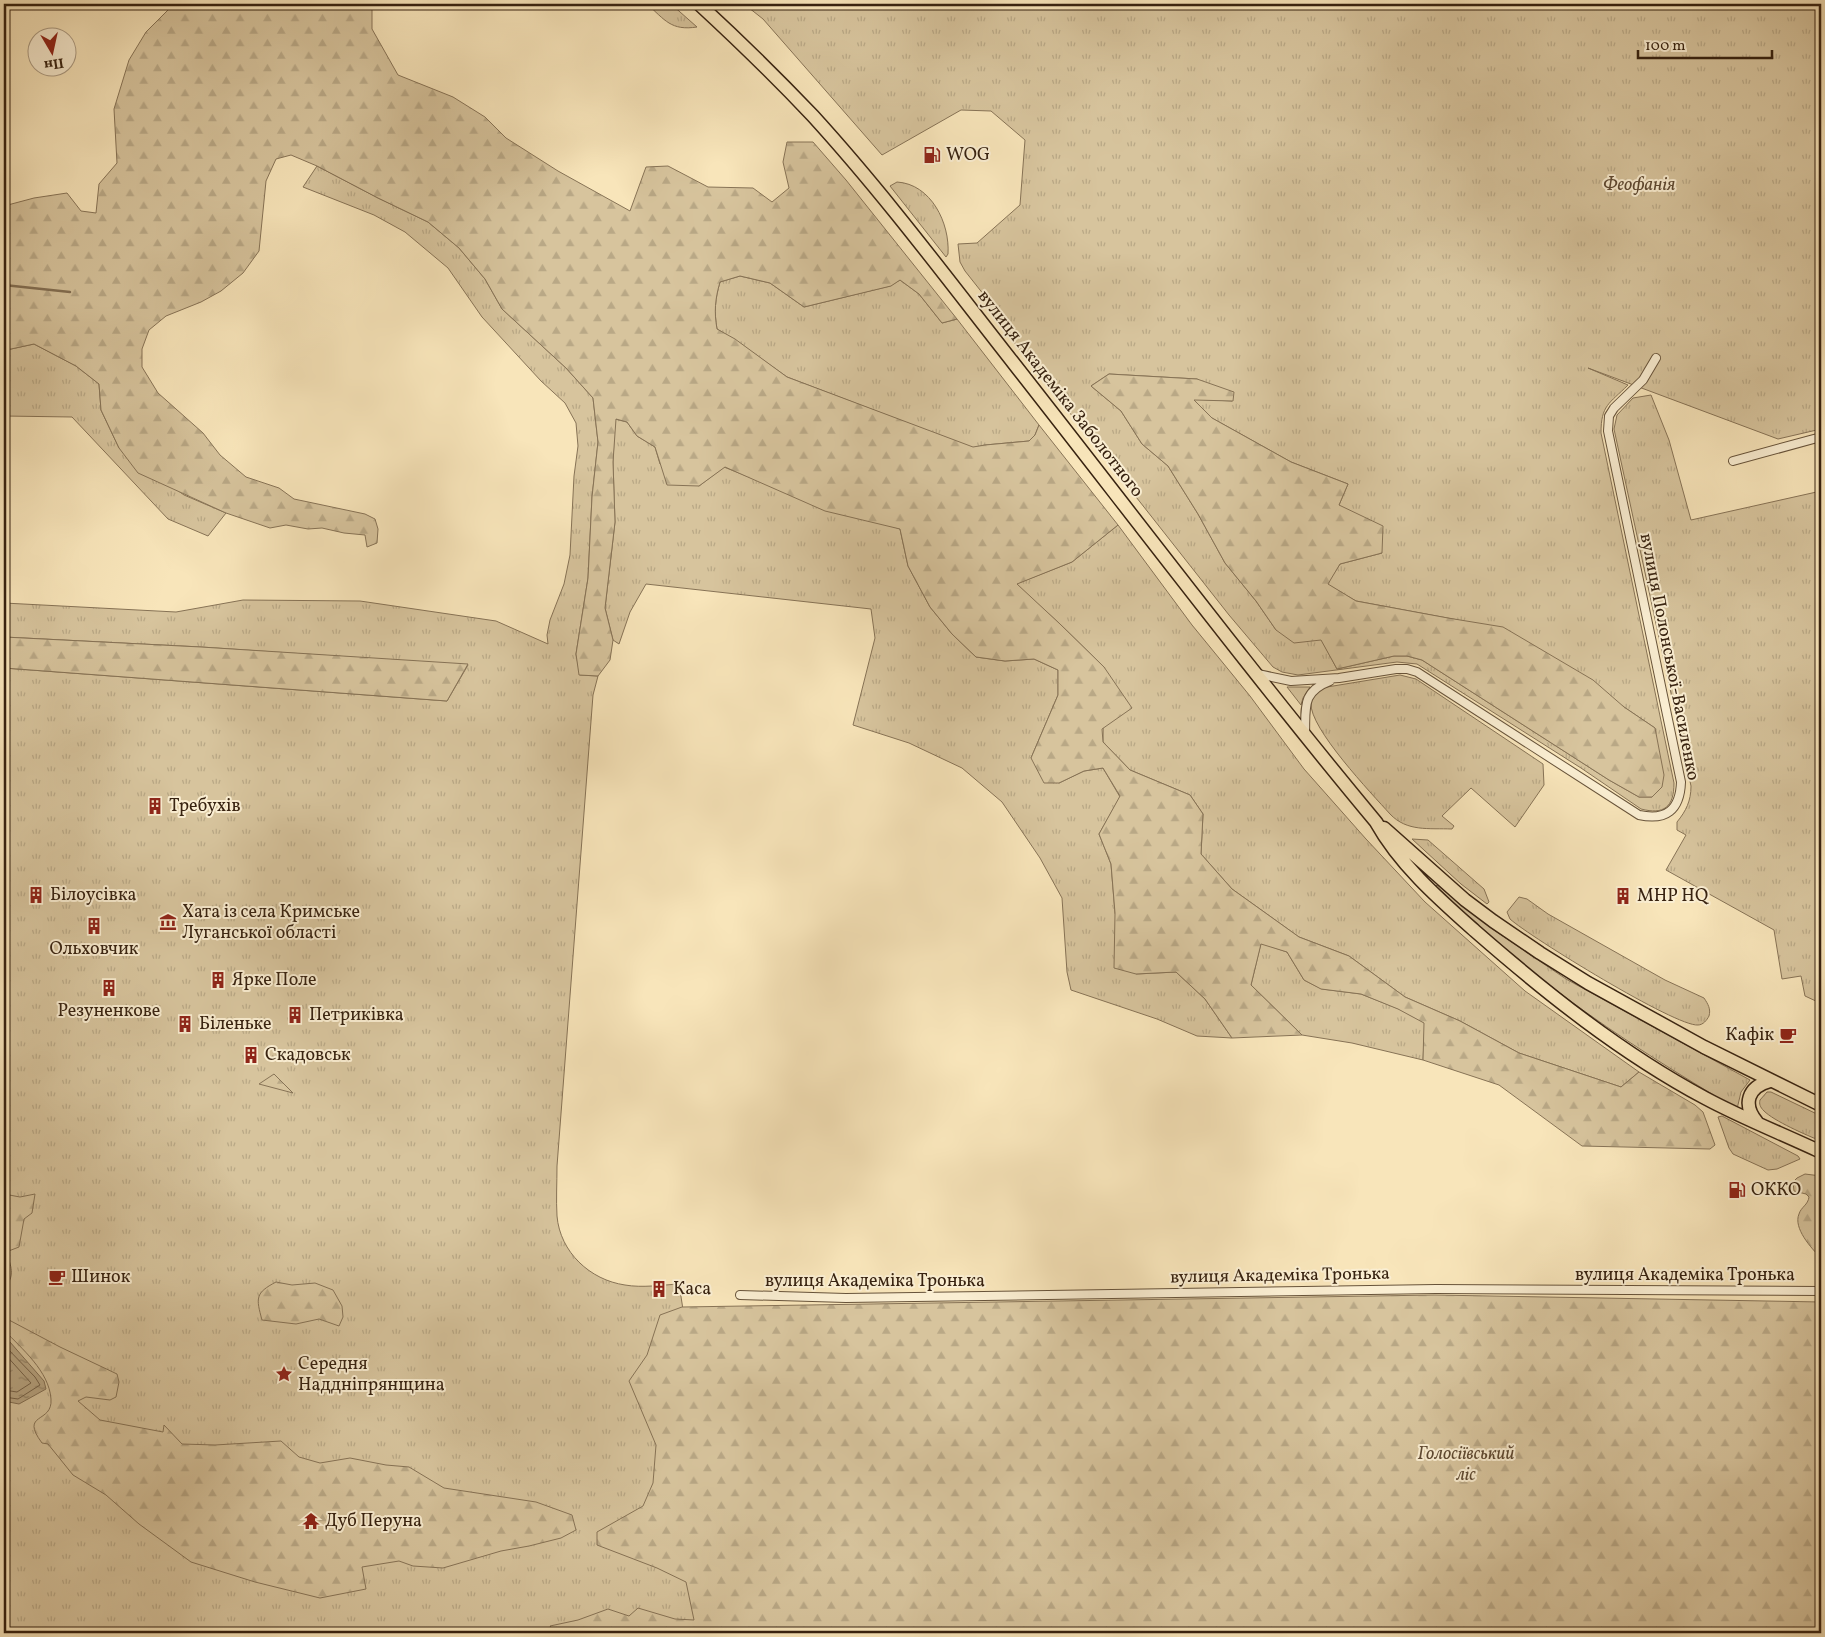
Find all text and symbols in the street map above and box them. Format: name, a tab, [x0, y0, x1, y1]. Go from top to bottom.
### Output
north arrow	[28, 28, 78, 78]
scale bar	[1638, 28, 1771, 60]
text: 100 m	[1645, 36, 1685, 57]
text: Пн	[42, 52, 65, 74]
place label: WOG	[946, 143, 990, 168]
fuel station icon: WOG	[922, 145, 942, 165]
park label: Феофанія	[1603, 173, 1675, 198]
street label: вулиця Академіка Заболотного	[971, 285, 1149, 503]
street label: вулиця Полонської-Василенко	[1633, 531, 1705, 783]
place label: Требухів	[169, 794, 241, 819]
building icon: Требухів	[145, 796, 165, 816]
place label: Білоусівка	[50, 883, 136, 908]
place label: MHP HQ	[1637, 884, 1709, 909]
building icon: Білоусівка	[26, 885, 46, 905]
building icon: MHP HQ	[1613, 886, 1633, 906]
place label: Хата iз села Кримське Луганської області	[182, 900, 360, 946]
museum icon: Хата iз села Кримське Луганської області	[158, 912, 178, 932]
building icon: Ольховчик	[84, 916, 104, 936]
place label: Ольховчик	[50, 937, 139, 962]
place label: Ярке Поле	[232, 968, 317, 993]
building icon: Ярке Поле	[208, 970, 228, 990]
building icon: Резуненкове	[99, 978, 119, 998]
place label: Резуненкове	[58, 999, 160, 1024]
place label: Петриківка	[309, 1003, 404, 1028]
building icon: Петриківка	[285, 1005, 305, 1025]
place label: Біленьке	[199, 1012, 271, 1037]
building icon: Біленьке	[175, 1014, 195, 1034]
place label: Кафік	[1725, 1023, 1774, 1048]
cafe icon: Кафік	[1778, 1025, 1798, 1045]
place label: Скадовськ	[265, 1043, 351, 1068]
building icon: Скадовськ	[241, 1045, 261, 1065]
place label: ОККО	[1751, 1178, 1801, 1203]
fuel station icon: ОККО	[1727, 1180, 1747, 1200]
street label: вулиця Академіка Тронька	[1170, 1262, 1390, 1290]
street label: вулиця Академіка Тронька	[1575, 1263, 1795, 1288]
place label: Шинок	[71, 1265, 131, 1290]
cafe icon: Шинок	[47, 1267, 67, 1287]
street label: вулиця Академіка Тронька	[765, 1269, 985, 1294]
place label: Каса	[673, 1277, 711, 1302]
building icon: Каса	[649, 1279, 669, 1299]
place label: Середня Наддніпрянщина	[298, 1352, 445, 1398]
place icon: Середня Наддніпрянщина	[274, 1364, 294, 1384]
park label: Голосіївський ліс	[1417, 1442, 1515, 1488]
place label: Дуб Перуна	[325, 1509, 422, 1534]
temple icon: Дуб Перуна	[301, 1511, 321, 1531]

